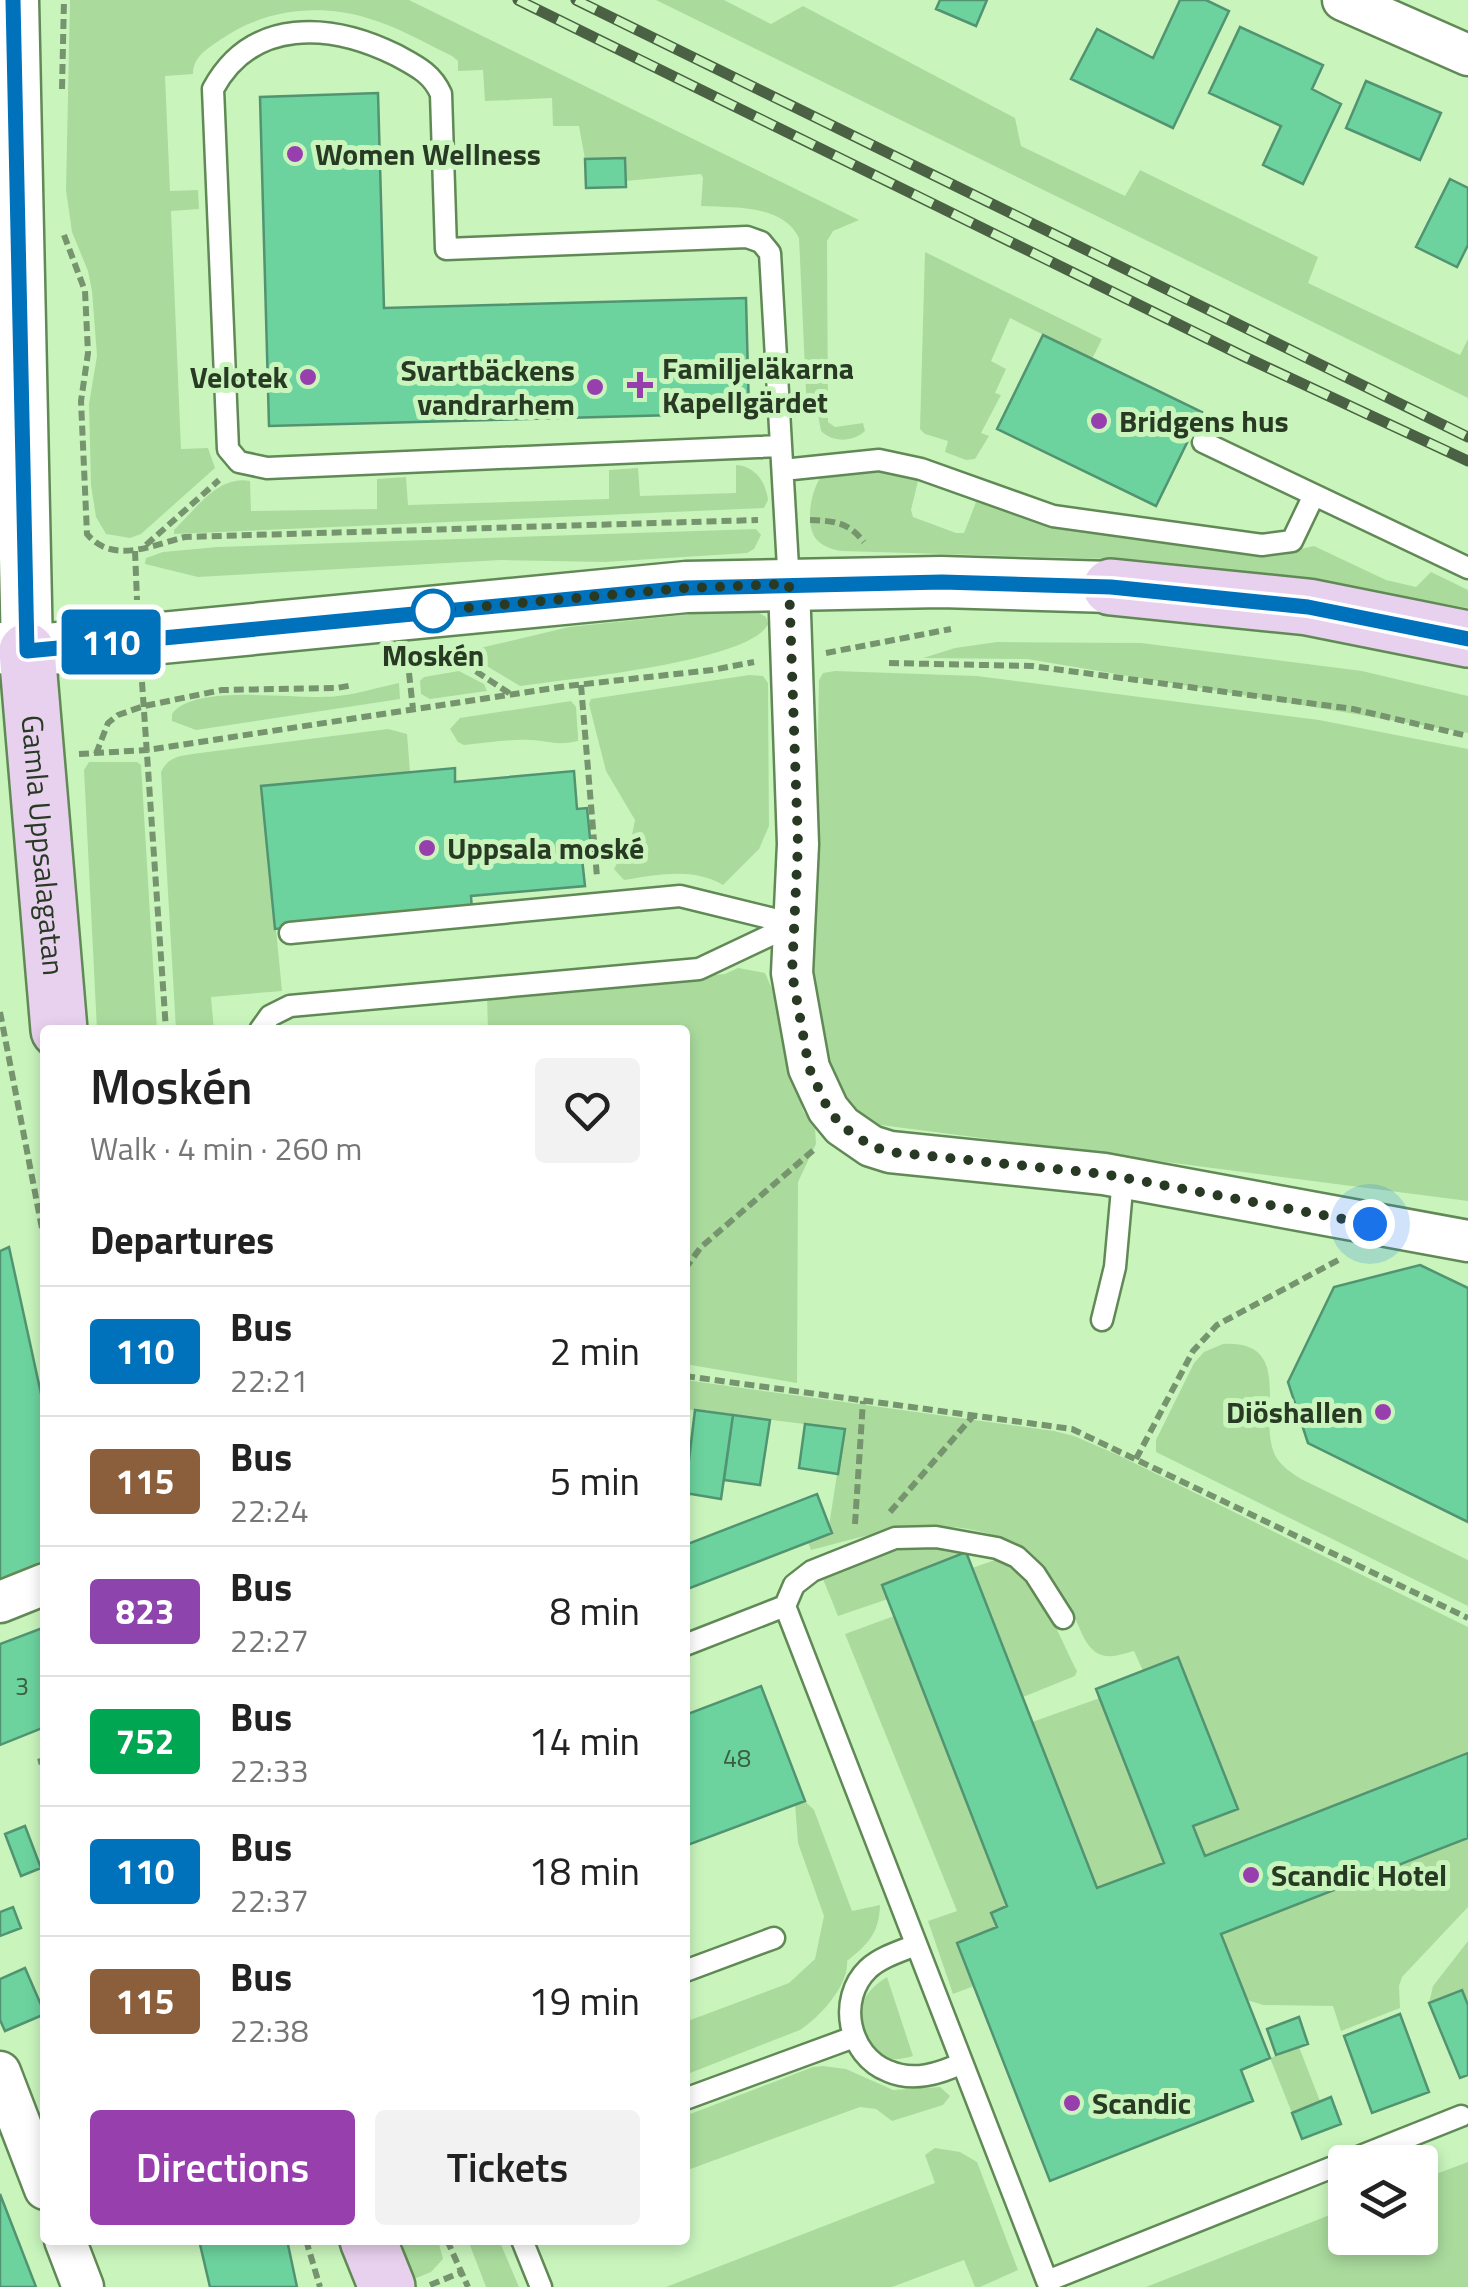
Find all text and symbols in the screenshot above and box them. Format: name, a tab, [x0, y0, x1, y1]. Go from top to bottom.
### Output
place label: Women Wellness	[315, 131, 541, 177]
marker: Women Wellness	[284, 143, 306, 165]
place label: Familjeläkarna Kapellgärdet	[662, 345, 854, 425]
place label: Svartbäckens vandrarhem	[400, 347, 575, 427]
place label: Velotek	[190, 354, 289, 400]
marker: Velotek	[297, 366, 319, 388]
marker: Familjeläkarna Kapellgärdet	[627, 372, 653, 398]
marker: Svartbäckens vandrarhem	[584, 376, 606, 398]
place label: Bridgens hus	[1119, 398, 1289, 444]
marker: Bridgens hus	[1088, 410, 1110, 432]
marker: Moskén	[412, 590, 454, 632]
line badge: 110	[54, 610, 168, 674]
text: 110	[82, 615, 140, 669]
place label: Moskén	[382, 632, 484, 678]
street label: Gamla Uppsalagatan	[9, 713, 77, 977]
place label: Uppsala moské	[447, 825, 644, 871]
marker: Uppsala moské	[416, 837, 438, 859]
text: Moskén	[90, 1050, 252, 1123]
button: heart	[535, 1058, 640, 1163]
text: Walk · 4 min · 260 m	[90, 1124, 362, 1172]
your location	[1345, 1199, 1395, 1249]
text: Departures	[90, 1211, 274, 1269]
text: Bus	[230, 1298, 292, 1356]
text: 2 min	[550, 1322, 640, 1380]
text: 110	[116, 1324, 174, 1378]
text: 22:21	[230, 1356, 309, 1404]
place label: Diöshallen	[1226, 1389, 1363, 1435]
marker: Diöshallen	[1372, 1401, 1394, 1423]
text: Bus	[230, 1428, 292, 1486]
text: 5 min	[550, 1452, 640, 1510]
text: 115	[116, 1454, 174, 1508]
text: 22:24	[230, 1486, 309, 1534]
text: Bus	[230, 1558, 292, 1616]
text: 8 min	[550, 1582, 640, 1640]
text: 823	[116, 1584, 174, 1638]
text: 22:27	[230, 1616, 309, 1664]
house number: 3	[15, 1667, 29, 1705]
text: Bus	[230, 1688, 292, 1746]
text: 14 min	[529, 1712, 640, 1770]
text: 752	[116, 1714, 174, 1768]
house number: 48	[723, 1739, 751, 1777]
text: 22:33	[230, 1746, 309, 1794]
text: Bus	[230, 1818, 292, 1876]
text: 18 min	[529, 1842, 640, 1900]
text: 110	[116, 1844, 174, 1898]
place label: Scandic Hotel	[1271, 1852, 1447, 1898]
marker: Scandic Hotel	[1240, 1864, 1262, 1886]
text: 22:37	[230, 1876, 309, 1924]
text: Bus	[230, 1948, 292, 2006]
text: 19 min	[529, 1972, 640, 2030]
text: 115	[116, 1974, 174, 2028]
text: 22:38	[230, 2006, 309, 2054]
place label: Scandic	[1092, 2080, 1191, 2126]
marker: Scandic	[1061, 2092, 1083, 2114]
button: Directions	[90, 2110, 355, 2225]
button: Tickets	[375, 2110, 640, 2225]
map controls	[1328, 2145, 1438, 2255]
button: layers	[1328, 2145, 1438, 2255]

